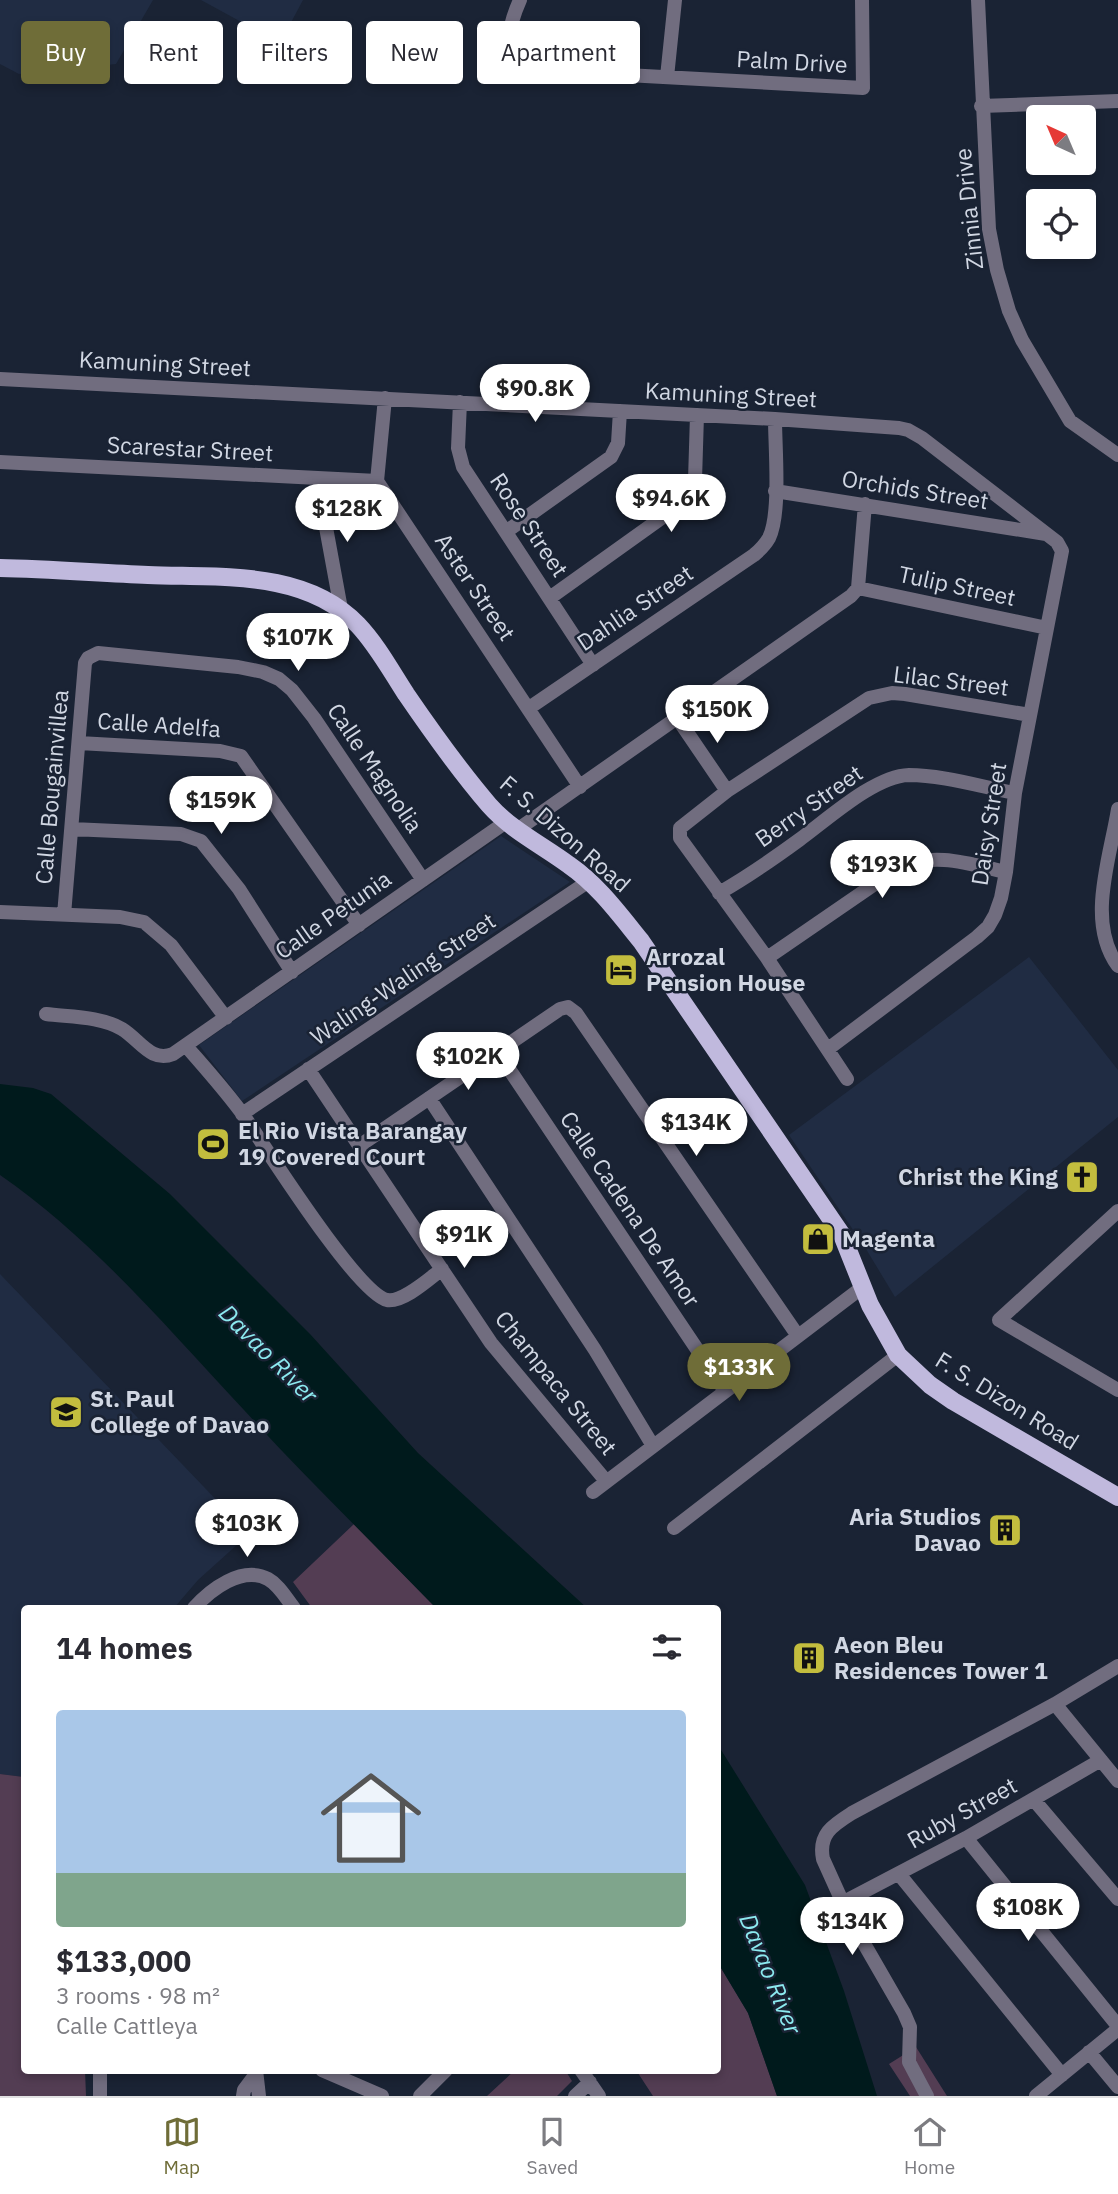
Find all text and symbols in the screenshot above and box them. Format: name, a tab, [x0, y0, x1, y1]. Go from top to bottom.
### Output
chip: Buy	[21, 21, 110, 84]
chip: Rent	[124, 21, 223, 84]
chip: Filters	[237, 21, 352, 84]
chip: New	[366, 21, 463, 84]
chip: Apartment	[477, 21, 640, 84]
street label: Palm Drive	[736, 43, 848, 79]
north arrow	[1026, 105, 1096, 175]
map controls	[1026, 105, 1096, 259]
street label: Zinnia Drive	[947, 147, 989, 271]
button: locate	[1026, 189, 1096, 259]
street label: Kamuning Street	[78, 344, 252, 382]
pin: $90.8K	[478, 364, 592, 424]
text: $90.8K	[496, 372, 574, 402]
street label: Kamuning Street	[644, 375, 818, 413]
street label: Scarestar Street	[106, 429, 274, 467]
street label: Orchids Street	[840, 463, 991, 515]
street label: Rose Street	[484, 466, 576, 582]
pin: $94.6K	[614, 475, 728, 534]
text: $94.6K	[632, 482, 710, 512]
pin: $128K	[298, 484, 396, 544]
text: $128K	[311, 492, 383, 522]
street label: Aster Street	[429, 527, 523, 646]
street label: Dahlia Street	[571, 557, 698, 657]
street label: Tulip Street	[896, 558, 1018, 612]
pin: $107K	[249, 614, 347, 673]
text: $107K	[262, 621, 334, 651]
street label: Lilac Street	[892, 658, 1010, 702]
pin: $150K	[668, 686, 766, 745]
street label: Calle Bougainvillea	[28, 688, 74, 886]
text: $150K	[681, 693, 753, 723]
street label: Calle Magnolia	[321, 697, 430, 838]
street label: Calle Adelfa	[96, 705, 222, 743]
street label: Berry Street	[749, 757, 868, 853]
street label: Daisy Street	[963, 760, 1013, 888]
street label: F. S. Dizon Road	[494, 768, 637, 898]
pin: $159K	[172, 776, 270, 836]
text: $159K	[185, 784, 257, 814]
pin: $193K	[833, 841, 931, 900]
text: $193K	[846, 848, 918, 878]
street label: Calle Petunia	[268, 863, 396, 965]
street label: Waling-Waling Street	[304, 905, 501, 1051]
place label: Arrozal Pension House	[646, 941, 805, 997]
hotel icon: Arrozal Pension House	[602, 951, 640, 989]
pin: $102K	[419, 1032, 517, 1092]
text: $102K	[432, 1040, 504, 1070]
pin: $134K	[647, 1098, 745, 1158]
street label: Calle Cadena De Amor	[554, 1105, 708, 1313]
text: $134K	[660, 1106, 732, 1136]
place label: El Rio Vista Barangay 19 Covered Court	[238, 1115, 468, 1171]
sports icon: El Rio Vista Barangay 19 Covered Court	[194, 1125, 232, 1163]
church icon: Christ the King	[1063, 1158, 1101, 1196]
place label: Christ the King	[898, 1161, 1058, 1191]
pin: $91K	[423, 1210, 505, 1270]
text: $91K	[435, 1218, 493, 1248]
shop icon: Magenta	[799, 1220, 837, 1258]
place label: Magenta	[842, 1223, 935, 1253]
water label: Davao River	[212, 1297, 326, 1411]
street label: Champaca Street	[489, 1304, 624, 1461]
pin: $133K	[690, 1344, 788, 1403]
street label: F. S. Dizon Road	[930, 1344, 1085, 1456]
text: $133K	[703, 1351, 775, 1381]
place label: St. Paul College of Davao	[90, 1383, 269, 1439]
school or university icon: St. Paul College of Davao	[47, 1393, 85, 1431]
pin: $103K	[198, 1500, 296, 1559]
place label: Aria Studios Davao	[849, 1501, 981, 1557]
text: $103K	[211, 1507, 283, 1537]
building icon: Aria Studios Davao	[986, 1511, 1024, 1549]
text: 14 homes	[56, 1628, 193, 1667]
icon: filters	[648, 1628, 686, 1666]
place label: Aeon Bleu Residences Tower 1	[834, 1629, 1048, 1685]
building icon: Aeon Bleu Residences Tower 1	[790, 1639, 828, 1677]
icon: home	[308, 1755, 434, 1881]
street label: Ruby Street	[901, 1770, 1022, 1855]
pin: $108K	[979, 1884, 1077, 1943]
text: $108K	[992, 1891, 1064, 1921]
pin: $134K	[803, 1898, 901, 1957]
text: $134K	[816, 1905, 888, 1935]
water label: Davao River	[732, 1909, 810, 2040]
text: $133,000	[56, 1941, 191, 1980]
text: 3 rooms · 98 m²	[56, 1980, 220, 2010]
text: Calle Cattleya	[56, 2010, 198, 2040]
tab: Map	[163, 2113, 201, 2179]
tab: Saved	[527, 2113, 578, 2179]
tab: Home	[904, 2113, 955, 2179]

